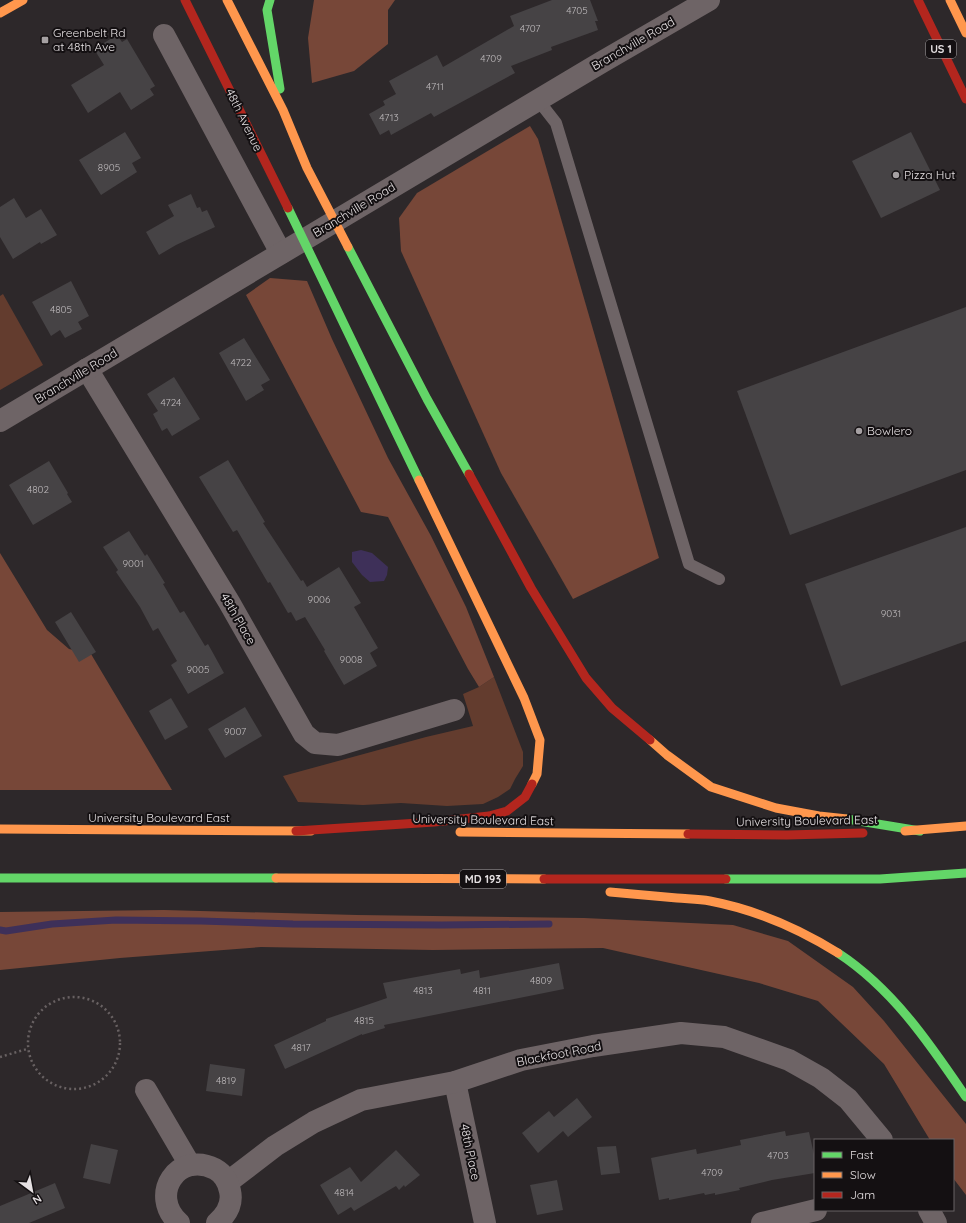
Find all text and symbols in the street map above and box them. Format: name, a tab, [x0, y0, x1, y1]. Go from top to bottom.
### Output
house number: 4705	[566, 4, 588, 17]
street label: Branchville Road	[588, 14, 677, 73]
house number: 4707	[520, 22, 540, 35]
place label: Greenbelt Rd at 48th Ave	[53, 25, 126, 54]
marker: Greenbelt Rd at 48th Ave	[40, 35, 50, 45]
road number: US 1	[926, 40, 956, 58]
house number: 4709	[480, 52, 502, 65]
house number: 4711	[426, 80, 444, 93]
street label: 48th Avenue	[223, 86, 266, 154]
house number: 4713	[379, 111, 399, 124]
house number: 8905	[98, 161, 120, 174]
place label: Pizza Hut	[904, 167, 955, 182]
marker: Pizza Hut	[891, 170, 901, 180]
street label: Branchville Road	[310, 179, 398, 240]
house number: 4805	[50, 303, 72, 316]
street label: Branchville Road	[32, 345, 120, 406]
house number: 4722	[230, 356, 252, 369]
house number: 4724	[161, 396, 181, 409]
place label: Bowlero	[867, 423, 912, 438]
marker: Bowlero	[854, 426, 864, 436]
house number: 4802	[27, 483, 50, 496]
house number: 9001	[122, 557, 144, 570]
street label: 48th Place	[218, 590, 259, 647]
house number: 9006	[308, 593, 331, 606]
house number: 9031	[881, 607, 901, 620]
house number: 9008	[340, 653, 362, 666]
house number: 9005	[187, 663, 209, 676]
house number: 9007	[224, 725, 246, 738]
street label: University Boulevard East	[88, 810, 230, 825]
street label: University Boulevard East	[412, 811, 554, 828]
street label: University Boulevard East	[736, 812, 878, 829]
road number: MD 193	[460, 870, 506, 888]
house number: 4809	[530, 974, 553, 987]
house number: 4813	[413, 984, 433, 997]
house number: 4811	[473, 984, 491, 997]
house number: 4815	[354, 1014, 374, 1027]
street label: Blackfoot Road	[515, 1038, 603, 1069]
house number: 4817	[291, 1041, 311, 1054]
house number: 4819	[216, 1074, 236, 1087]
street label: 48th Place	[457, 1122, 484, 1182]
legend	[814, 1139, 954, 1211]
text: Fast	[850, 1147, 874, 1162]
house number: 4703	[767, 1149, 789, 1162]
house number: 4709	[701, 1166, 723, 1179]
text: Slow	[850, 1167, 876, 1182]
north arrow	[12, 1171, 52, 1211]
house number: 4814	[334, 1186, 354, 1199]
text: Jam	[850, 1187, 875, 1202]
text: N	[30, 1191, 44, 1208]

